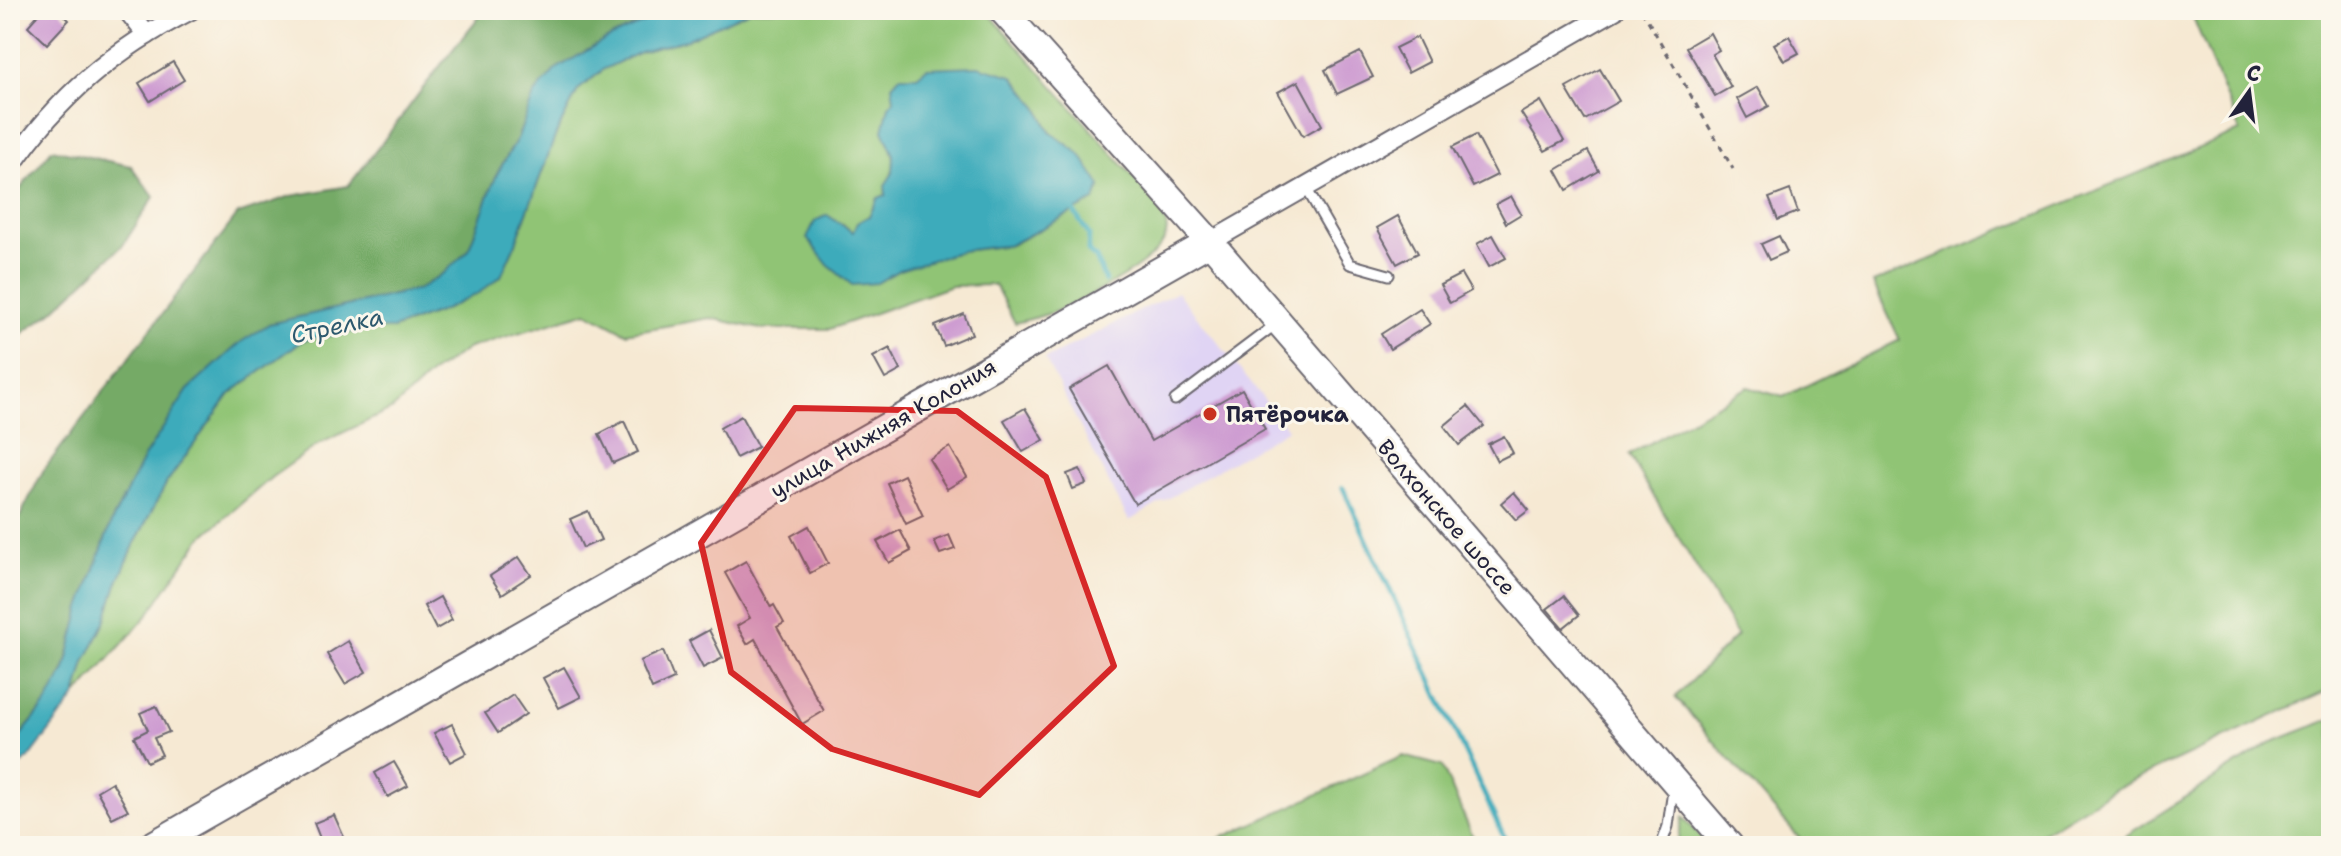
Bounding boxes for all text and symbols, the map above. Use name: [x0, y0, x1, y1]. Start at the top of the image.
north arrow: [2209, 52, 2289, 132]
text: С: [2244, 57, 2264, 89]
water label: Стрелка: [288, 301, 386, 351]
street label: улица Нижняя Колония: [765, 352, 1001, 505]
place label: Пятёрочка: [1226, 400, 1349, 429]
marker: Пятёрочка: [1201, 405, 1219, 423]
street label: Волхонское шоссе: [1371, 433, 1522, 601]

